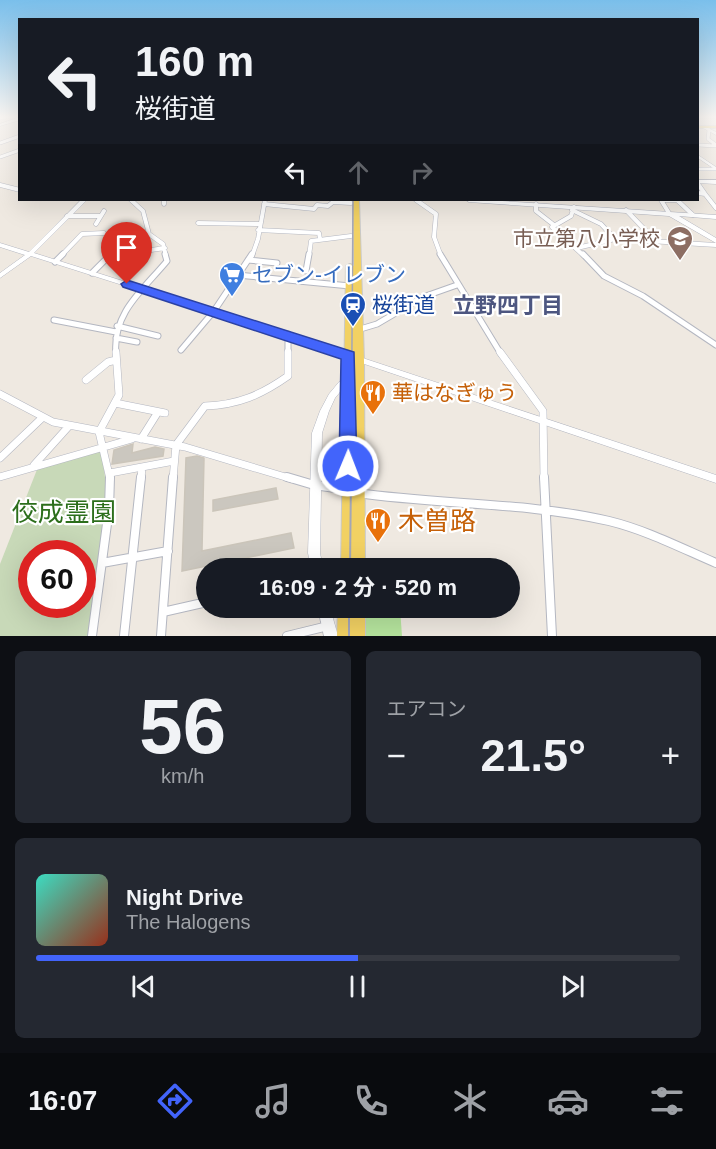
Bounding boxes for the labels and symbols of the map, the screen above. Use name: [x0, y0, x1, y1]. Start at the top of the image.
pin: [101, 222, 152, 284]
school or university icon: 市立第八小学校: [665, 224, 695, 262]
place label: 市立第八小学校: [513, 227, 660, 250]
supermarket icon: セブン-イレブン: [217, 260, 247, 298]
place label: セブン-イレブン: [252, 263, 406, 286]
station icon: 桜街道: [338, 290, 368, 328]
place label: 桜街道: [372, 293, 435, 316]
district label: 立野四丁目: [453, 293, 563, 318]
restaurant icon: 華はなぎゅう: [358, 378, 388, 416]
place label: 華はなぎゅう: [392, 381, 517, 404]
position arrow: [316, 434, 380, 498]
park label: 佼成霊園: [12, 497, 116, 527]
restaurant icon: 木曽路: [363, 506, 393, 544]
place label: 木曽路: [398, 506, 476, 536]
speed limit sign: 60: [18, 540, 96, 618]

